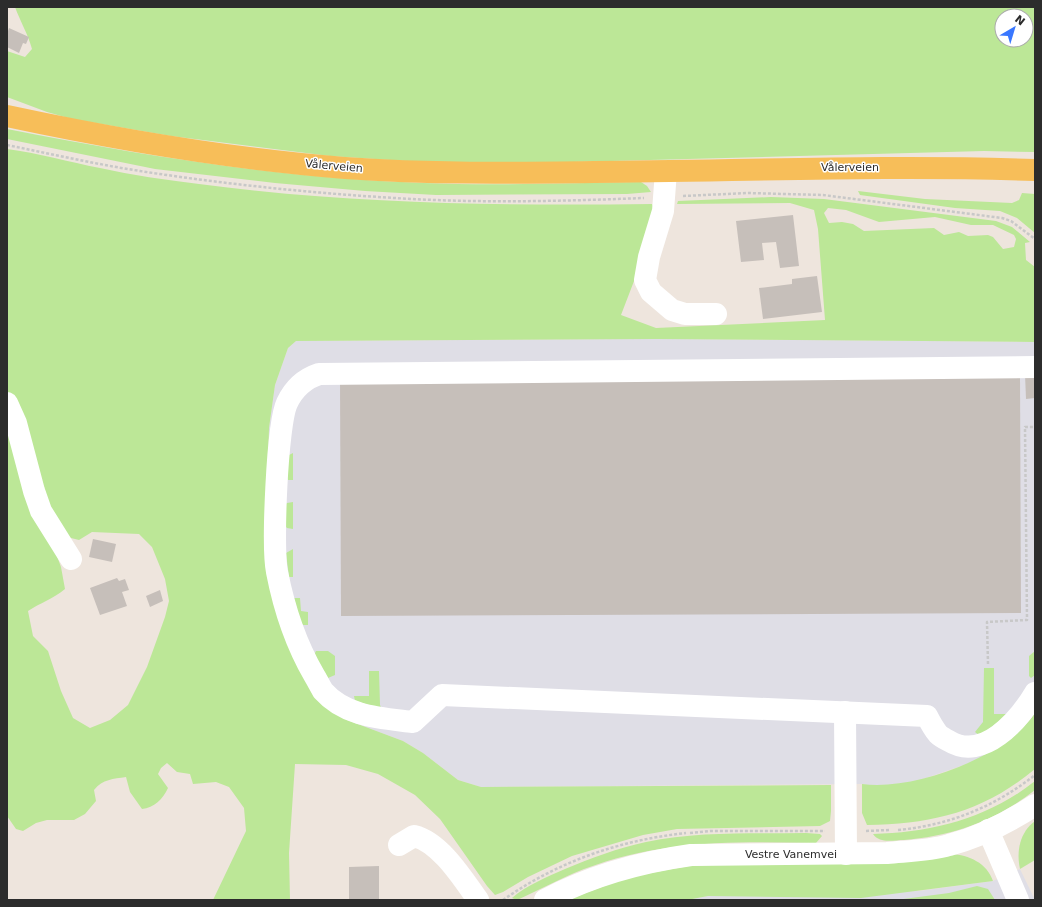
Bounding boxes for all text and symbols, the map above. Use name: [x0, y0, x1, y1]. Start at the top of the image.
north arrow: [994, 8, 1034, 48]
text: N: [1012, 13, 1027, 28]
street label: Vålerveien: [305, 157, 363, 175]
street label: Vålerveien: [821, 161, 879, 174]
street label: Vestre Vanemvei: [745, 848, 837, 861]

